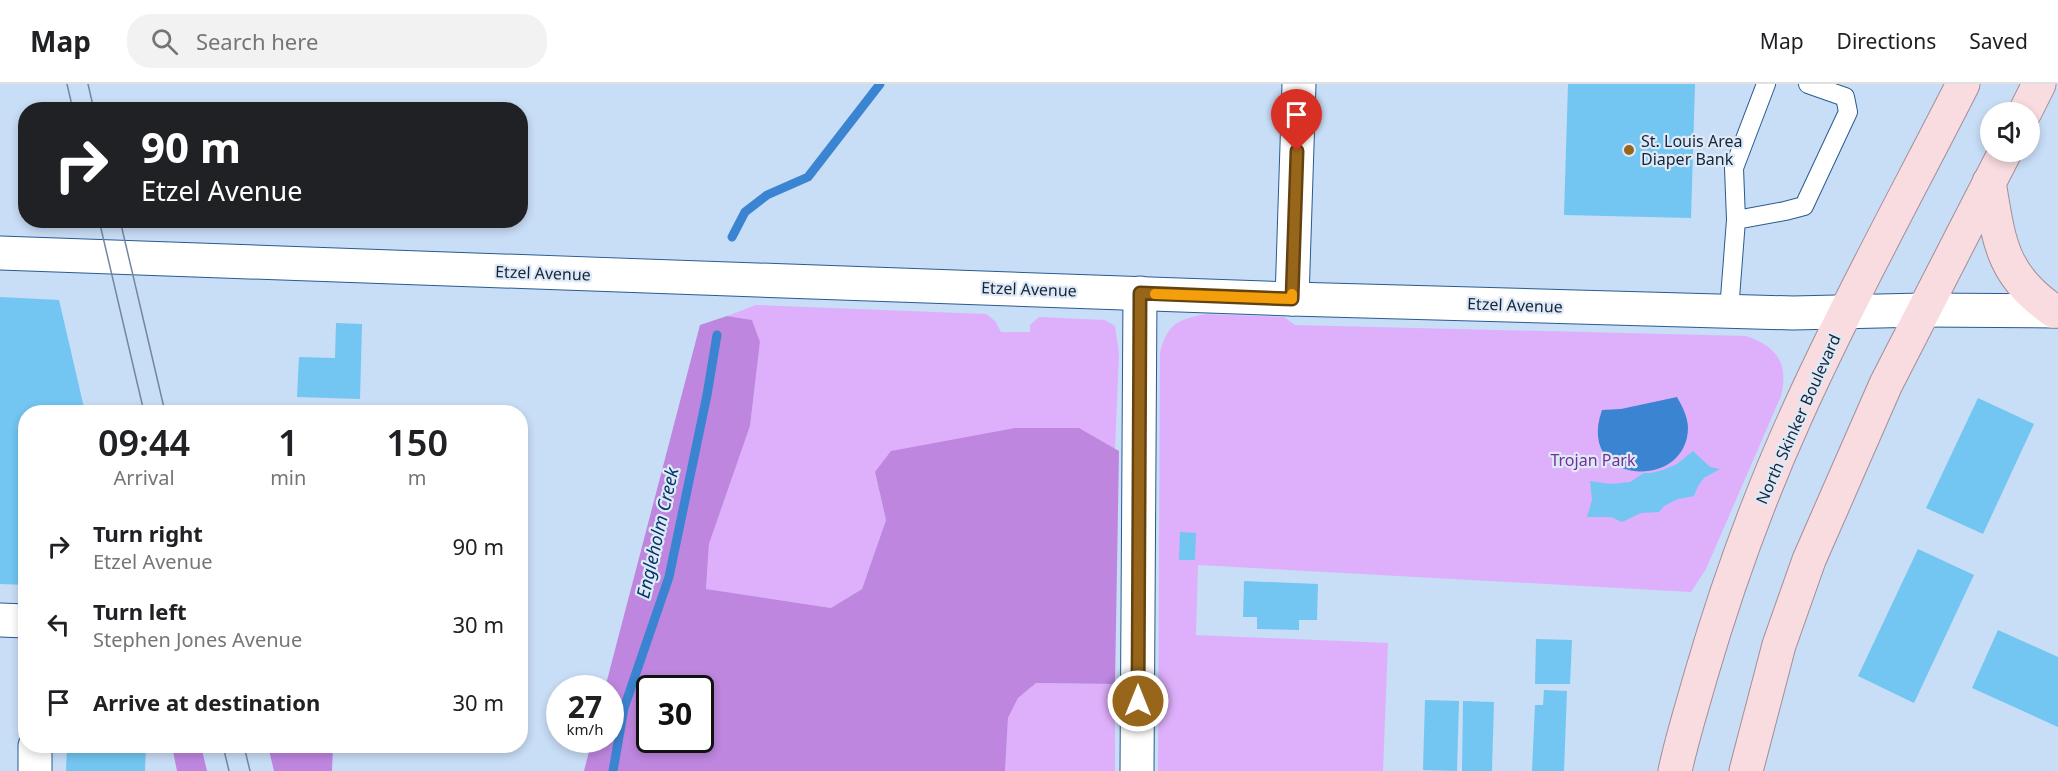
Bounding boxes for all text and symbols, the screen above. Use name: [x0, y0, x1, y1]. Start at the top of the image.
search box: [127, 14, 547, 68]
text: Map: [30, 22, 91, 60]
icon: search: [148, 25, 181, 58]
text: Search here: [196, 26, 318, 56]
text: Map: [1760, 27, 1804, 55]
text: Directions: [1837, 27, 1936, 55]
text: Saved: [1969, 27, 2028, 55]
pin: [1271, 89, 1322, 151]
icon: arrive: [1280, 98, 1313, 131]
map controls: [1980, 102, 2040, 162]
button: sound: [1980, 102, 2040, 162]
text: 90 m: [141, 118, 241, 175]
icon: right: [42, 126, 120, 204]
place label: St. Louis Area Diaper Bank: [1641, 130, 1742, 170]
marker: St. Louis Area Diaper Bank: [1622, 143, 1636, 157]
text: Etzel Avenue: [141, 172, 302, 209]
street label: Etzel Avenue: [495, 260, 591, 286]
street label: Etzel Avenue: [981, 276, 1077, 302]
street label: Etzel Avenue: [1467, 292, 1563, 318]
street label: North Skinker Boulevard: [1751, 330, 1845, 508]
text: 09:44: [98, 418, 190, 467]
text: 1: [278, 418, 299, 467]
text: 150: [386, 418, 448, 467]
park label: Trojan Park: [1550, 449, 1636, 471]
text: Arrival: [114, 464, 175, 491]
text: min: [270, 464, 306, 491]
text: m: [408, 464, 427, 491]
water label: Engleholm Creek: [630, 464, 684, 601]
text: Turn right: [93, 518, 203, 548]
icon: right: [42, 530, 75, 563]
text: 90 m: [453, 531, 504, 561]
text: Etzel Avenue: [93, 548, 213, 575]
text: Turn left: [93, 596, 187, 626]
icon: left: [42, 608, 75, 641]
text: 30 m: [453, 609, 504, 639]
text: Stephen Jones Avenue: [93, 626, 302, 653]
position arrow: [1106, 669, 1170, 733]
speed limit sign: 30: [636, 675, 714, 753]
icon: arrive: [42, 686, 75, 719]
text: 27: [568, 686, 602, 727]
text: Arrive at destination: [93, 687, 320, 717]
text: 30 m: [453, 687, 504, 717]
text: km/h: [567, 719, 603, 739]

